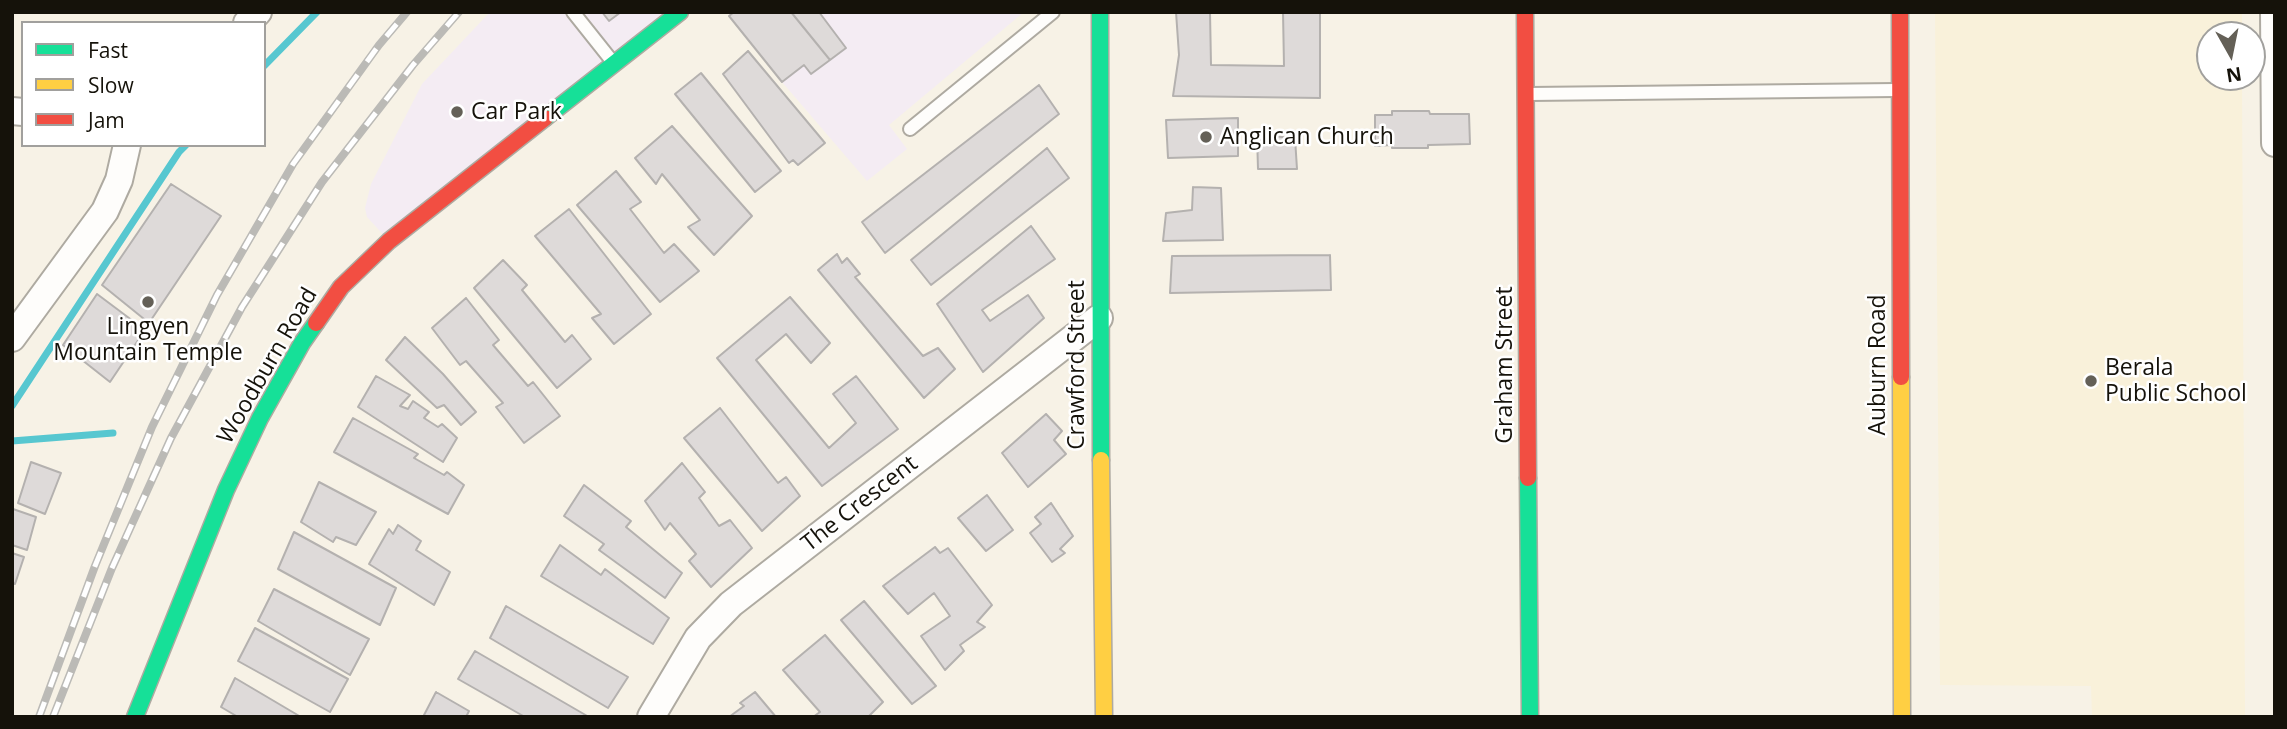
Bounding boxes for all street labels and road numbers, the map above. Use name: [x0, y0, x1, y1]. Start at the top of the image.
street label: Crawford Street: [1063, 280, 1091, 450]
street label: Woodburn Road: [212, 283, 324, 449]
street label: Graham Street: [1491, 286, 1519, 444]
street label: Auburn Road: [1864, 294, 1892, 436]
street label: The Crescent: [796, 450, 924, 558]

